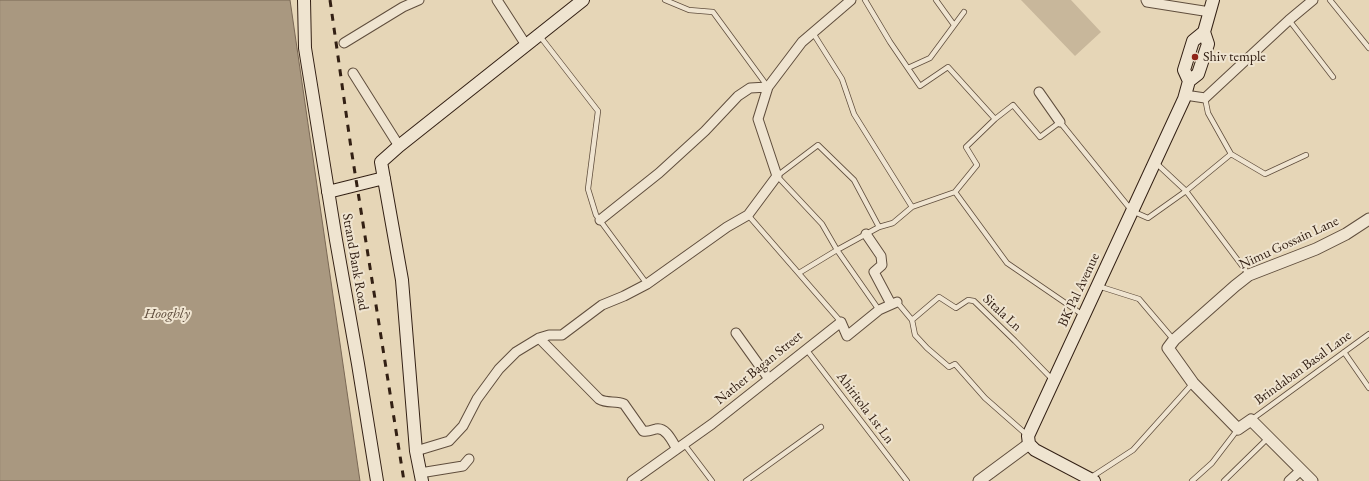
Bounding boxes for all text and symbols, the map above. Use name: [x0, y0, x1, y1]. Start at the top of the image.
place label: Shiv temple: [1203, 49, 1266, 65]
marker: Shiv temple: [1190, 52, 1200, 62]
street label: Strand Bank Road: [338, 212, 372, 312]
street label: Nimu Gossain Lane: [1237, 213, 1341, 273]
street label: BK Pal Avenue: [1055, 250, 1103, 330]
street label: Sitala Ln: [979, 291, 1025, 335]
water label: Hooghly: [144, 305, 190, 323]
street label: Brindaban Basal Lane: [1251, 327, 1355, 409]
street label: Nather Bagan Street: [712, 328, 806, 408]
street label: Ahiritola 1st Ln: [833, 369, 897, 447]

